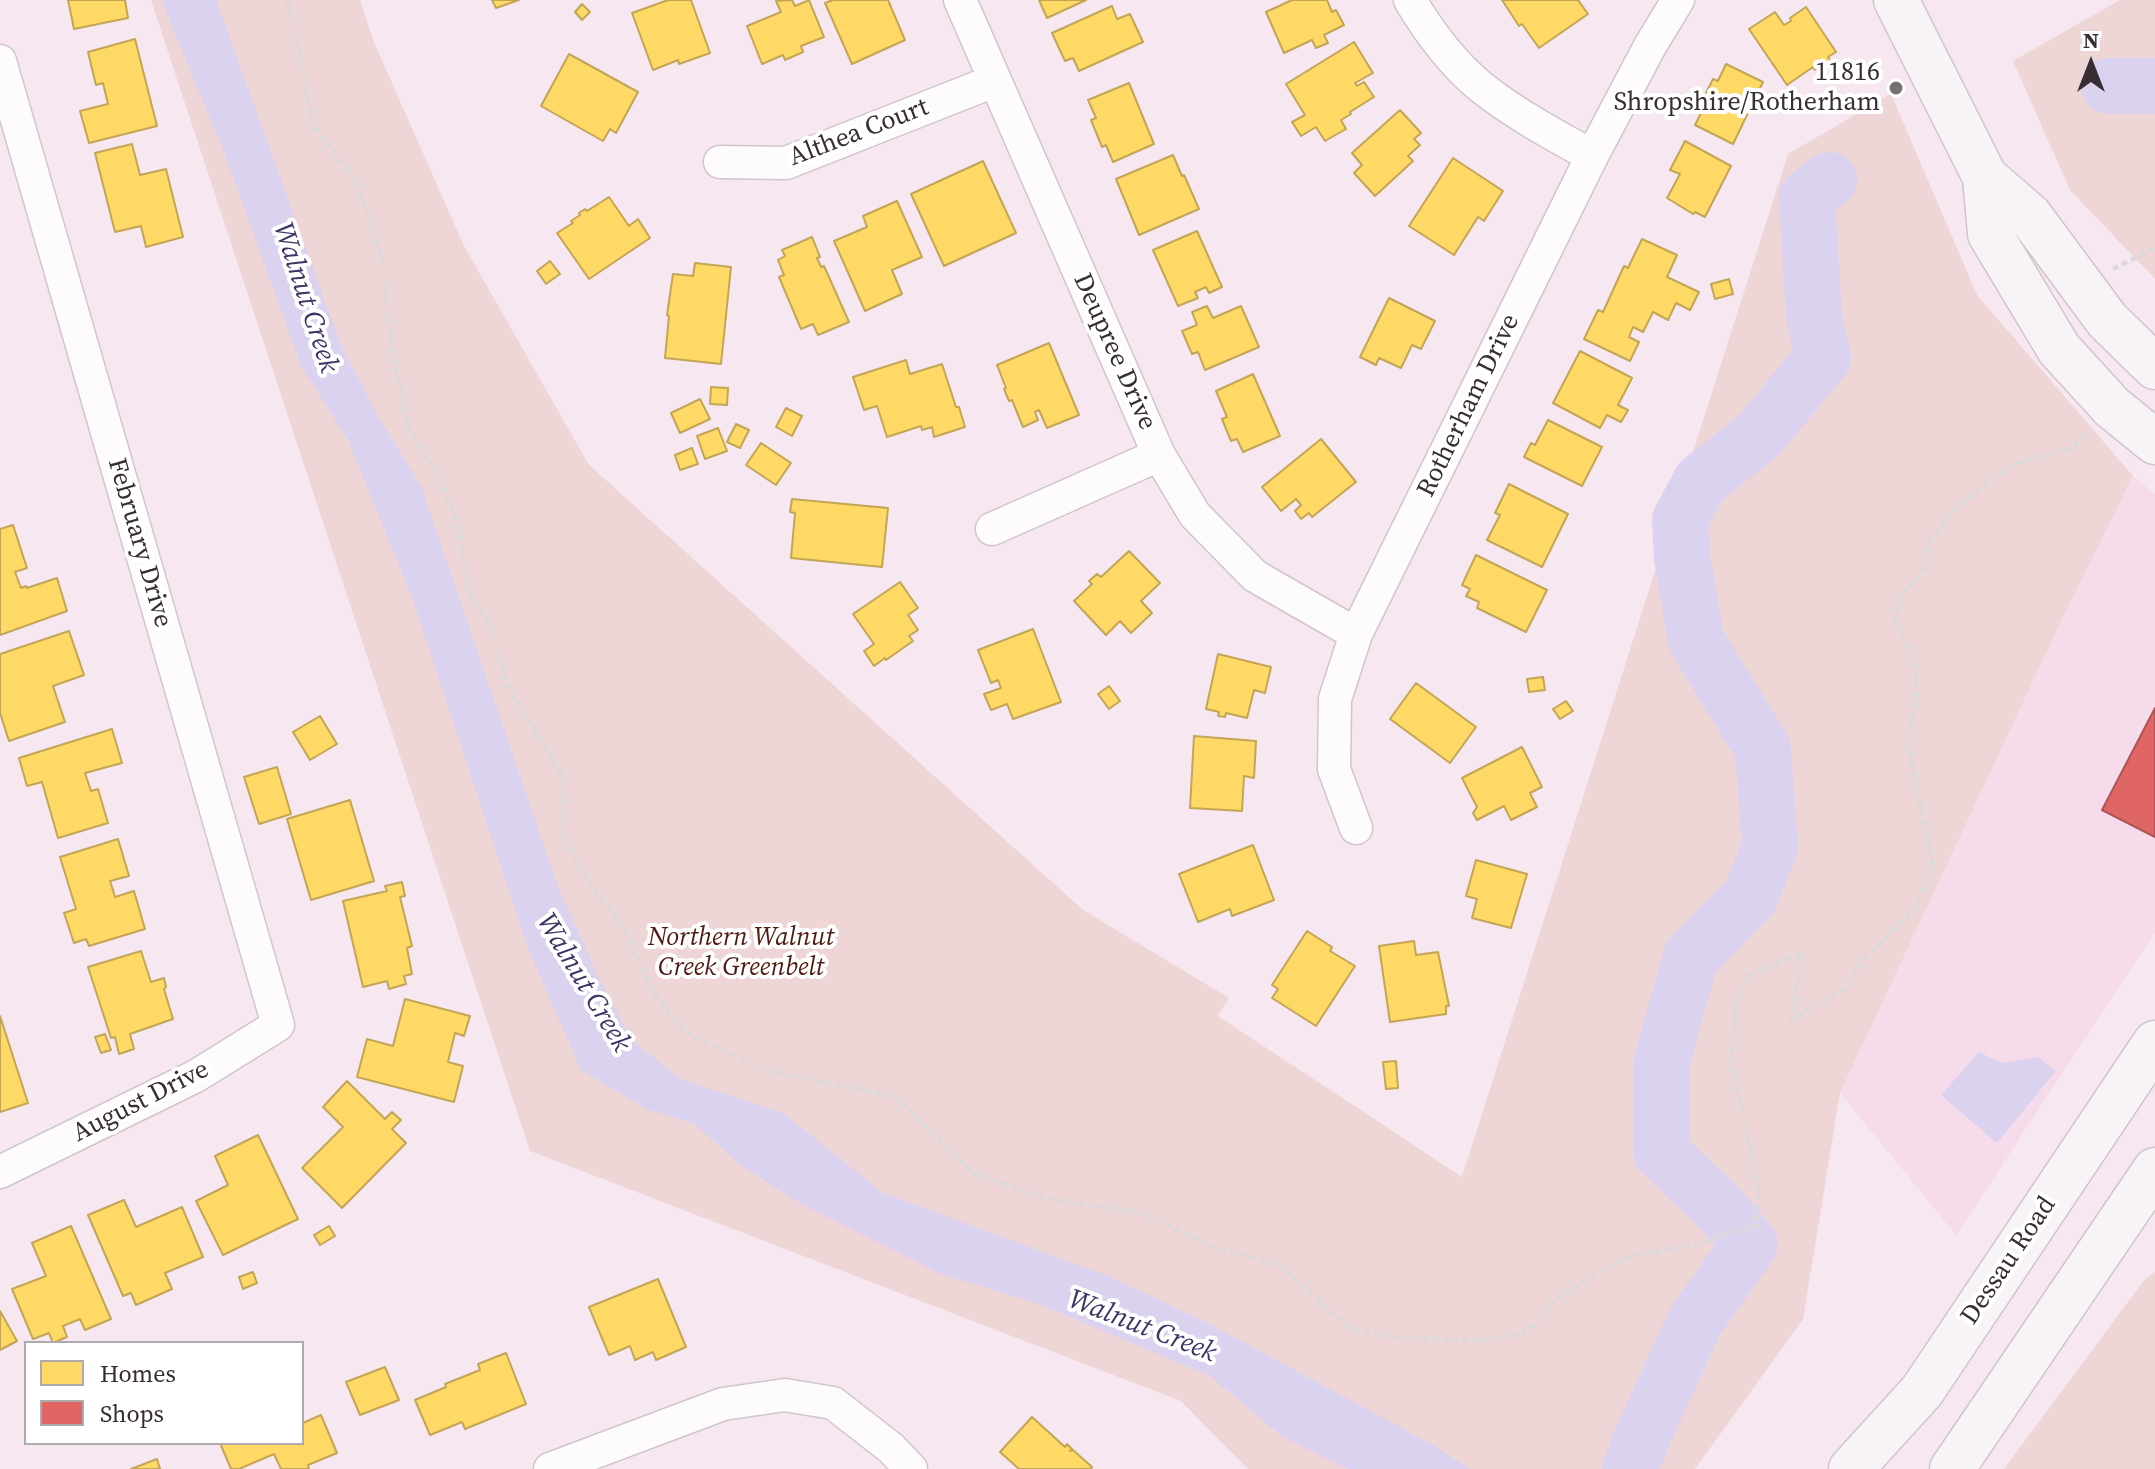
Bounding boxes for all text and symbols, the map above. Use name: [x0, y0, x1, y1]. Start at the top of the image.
north arrow: [2051, 24, 2131, 104]
text: N: [2083, 25, 2099, 55]
place label: 11816 Shropshire/Rotherham: [1614, 57, 1880, 118]
marker: 11816 Shropshire/Rotherham: [1887, 79, 1905, 97]
street label: Althea Court: [785, 92, 933, 174]
water label: Walnut Creek: [265, 219, 345, 377]
street label: Deupree Drive: [1066, 269, 1162, 435]
street label: Rotherham Drive: [1411, 309, 1527, 503]
street label: February Drive: [100, 455, 178, 631]
water label: Walnut Creek: [528, 908, 638, 1058]
park label: Northern Walnut Creek Greenbelt: [648, 922, 834, 984]
street label: August Drive: [68, 1054, 214, 1150]
street label: Dessau Road: [1955, 1191, 2063, 1331]
water label: Walnut Creek: [1063, 1283, 1221, 1371]
legend: [24, 1341, 304, 1445]
text: Homes: [100, 1357, 176, 1390]
text: Shops: [100, 1397, 164, 1430]

